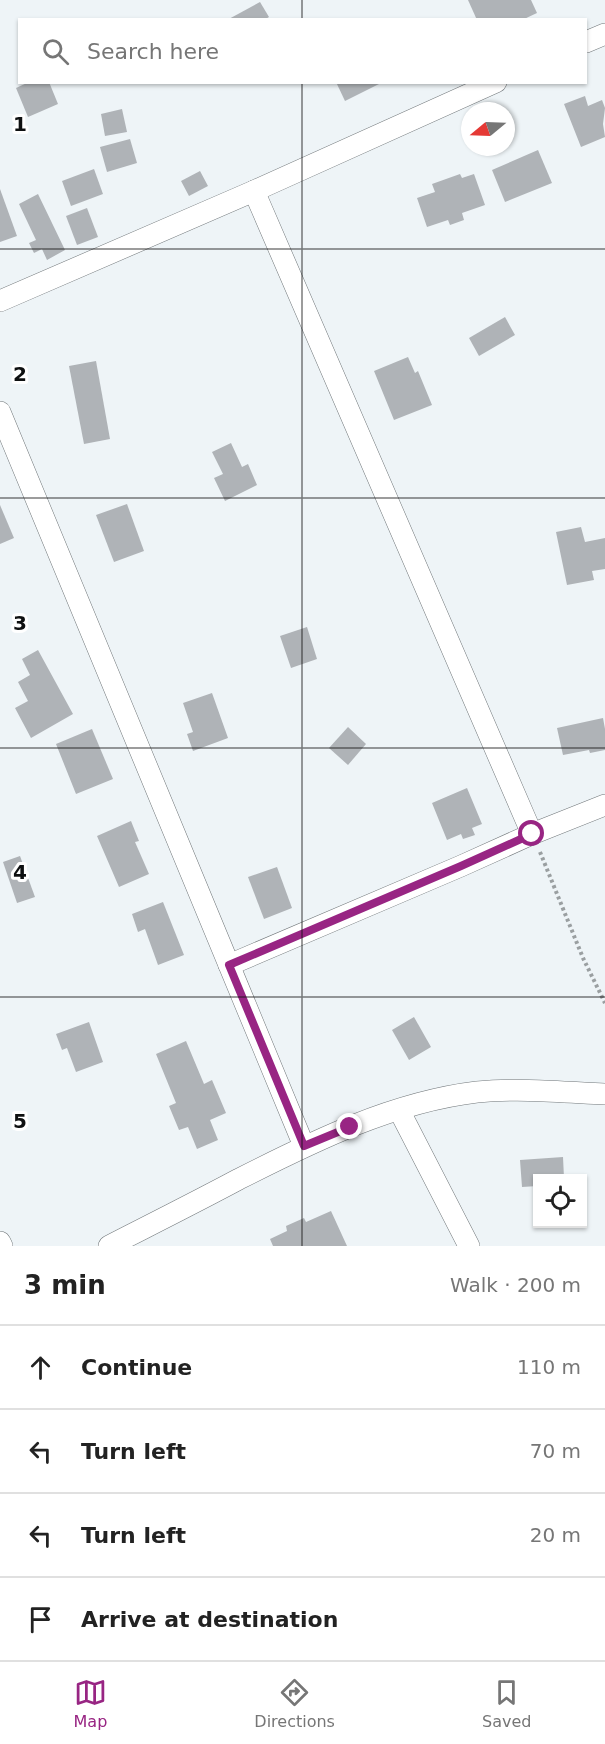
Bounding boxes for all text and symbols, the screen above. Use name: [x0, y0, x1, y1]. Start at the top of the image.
search box: [18, 18, 587, 84]
icon: search: [39, 35, 72, 68]
text: Search here: [87, 39, 219, 64]
north arrow: [461, 102, 515, 156]
text: 1: [13, 112, 27, 136]
text: 2: [13, 362, 27, 386]
text: 3: [13, 611, 27, 635]
route start: [518, 820, 544, 846]
text: 4: [13, 860, 27, 884]
text: 5: [13, 1109, 27, 1133]
route end: [336, 1113, 362, 1139]
map controls: [533, 1174, 587, 1228]
button: locate: [533, 1174, 587, 1228]
text: 3 min: [24, 1270, 106, 1300]
text: Walk · 200 m: [450, 1273, 581, 1297]
icon: ahead: [24, 1351, 57, 1384]
text: Continue: [81, 1355, 192, 1380]
text: 110 m: [517, 1355, 581, 1379]
icon: left: [24, 1435, 57, 1468]
text: Turn left: [81, 1439, 186, 1464]
text: 70 m: [530, 1439, 581, 1463]
icon: left: [24, 1519, 57, 1552]
text: Turn left: [81, 1523, 186, 1548]
text: 20 m: [530, 1523, 581, 1547]
icon: arrive: [24, 1603, 57, 1636]
text: Arrive at destination: [81, 1607, 338, 1632]
tab: Map: [74, 1676, 107, 1731]
tab: Directions: [254, 1676, 335, 1731]
tab: Saved: [482, 1676, 531, 1731]

